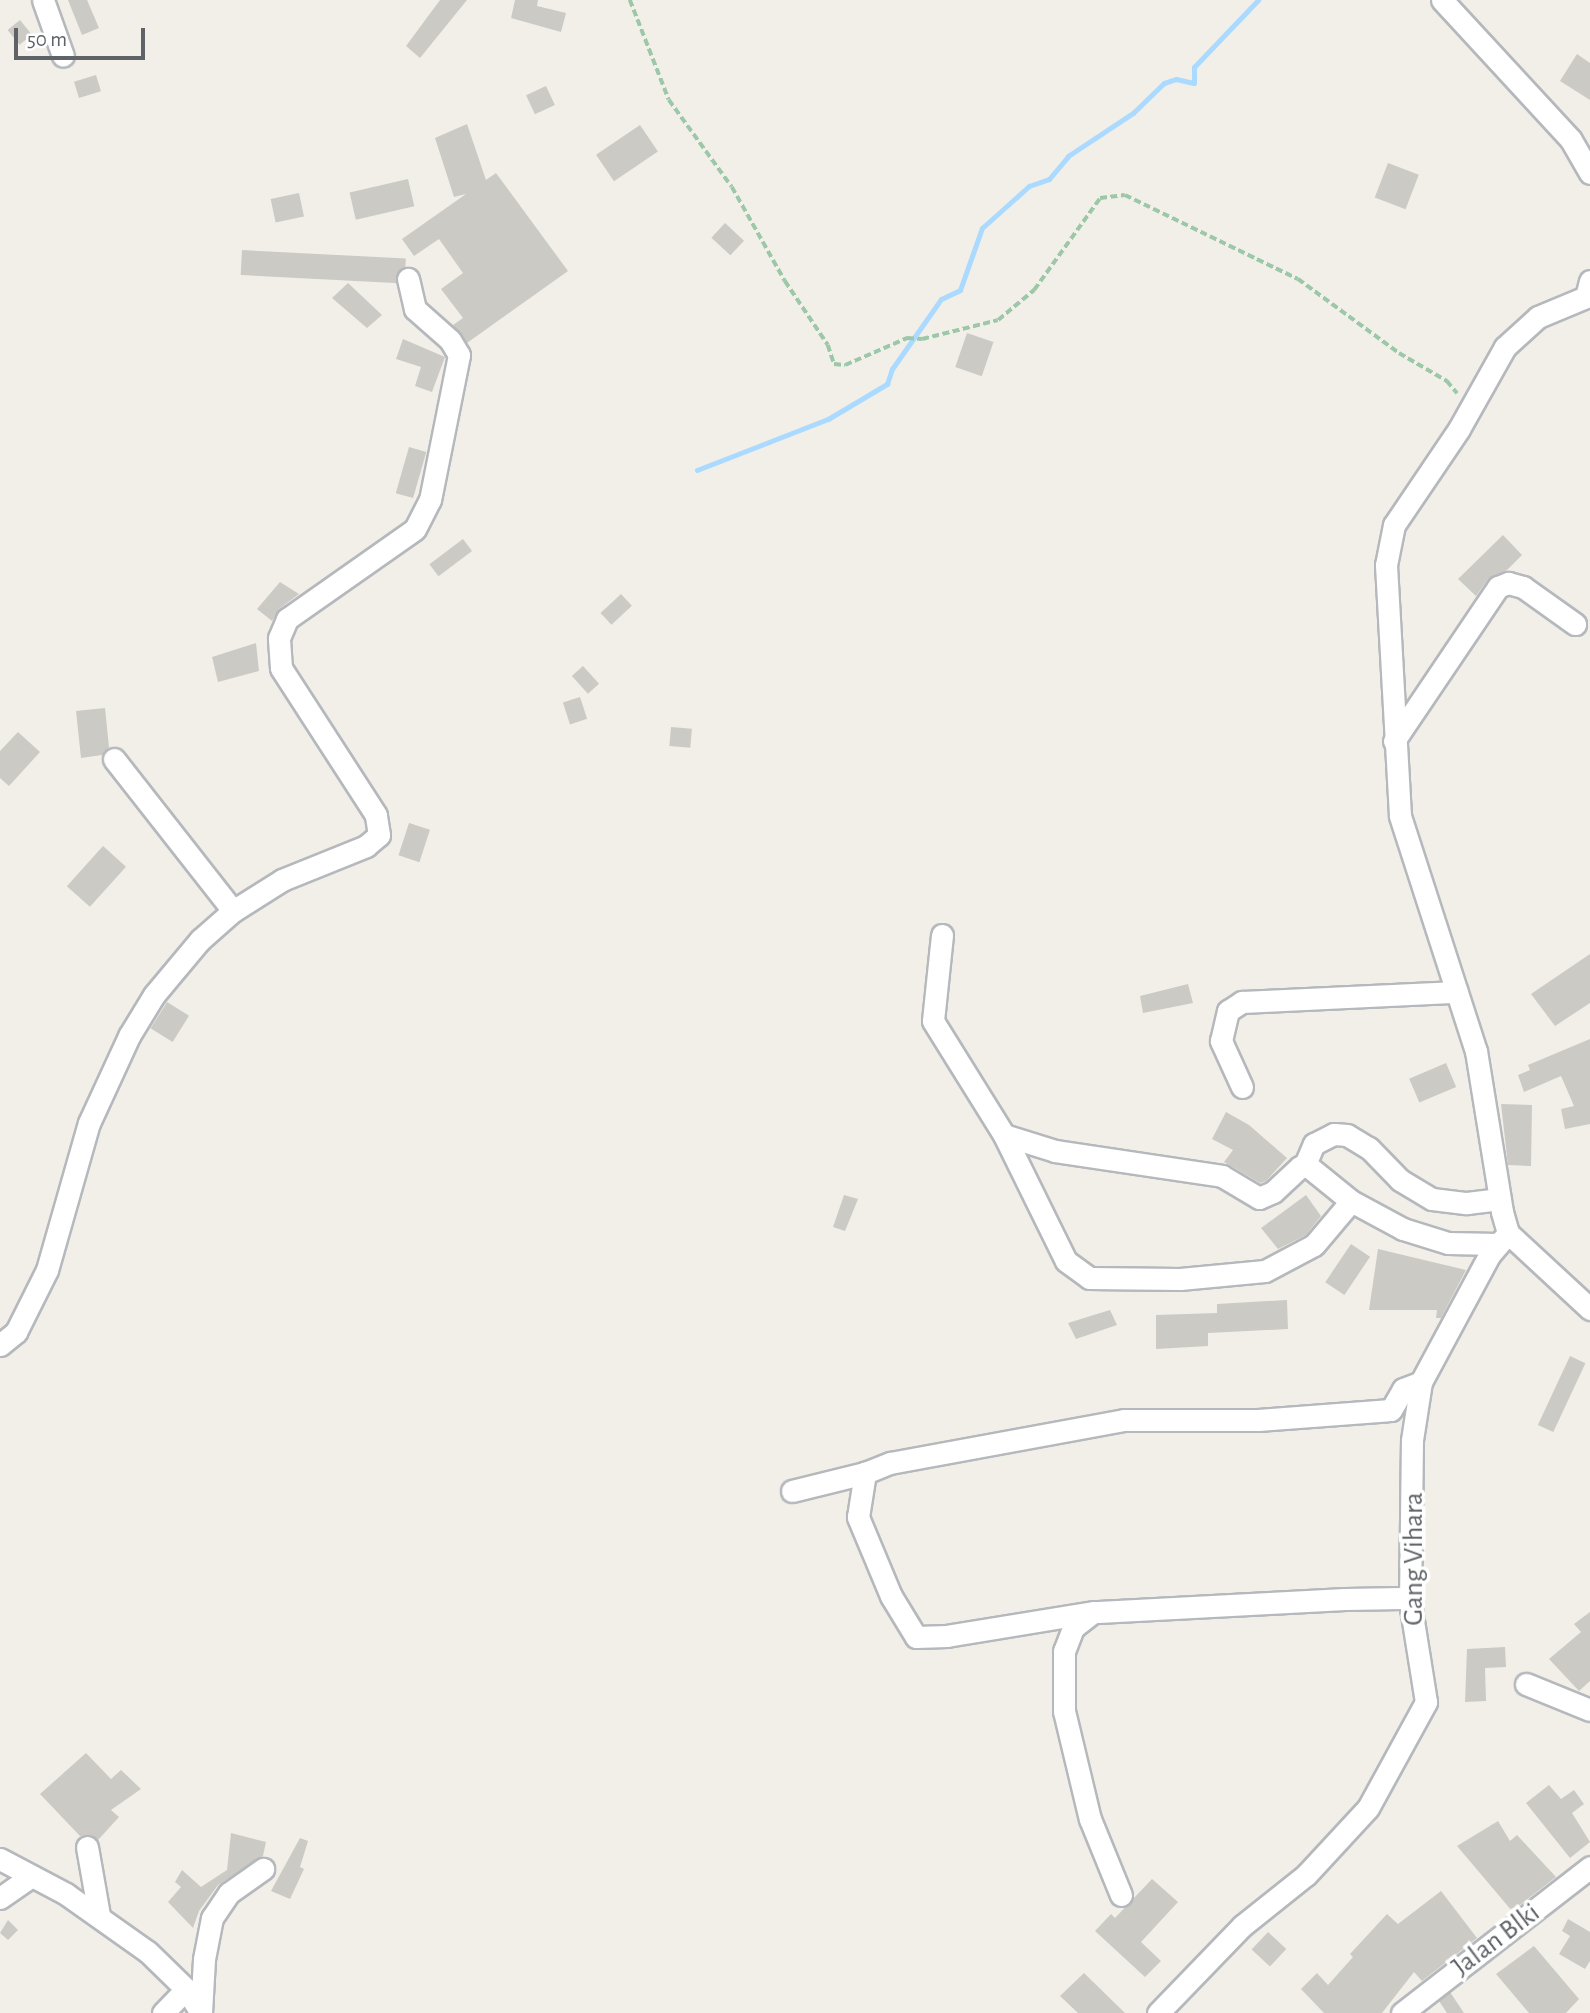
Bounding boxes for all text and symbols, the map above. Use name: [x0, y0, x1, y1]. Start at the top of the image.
scale bar: [18, 14, 149, 58]
text: 50 m: [27, 29, 67, 50]
street label: Gang Vihara: [1397, 1492, 1431, 1626]
street label: Jalan Blki: [1445, 1896, 1547, 1984]

